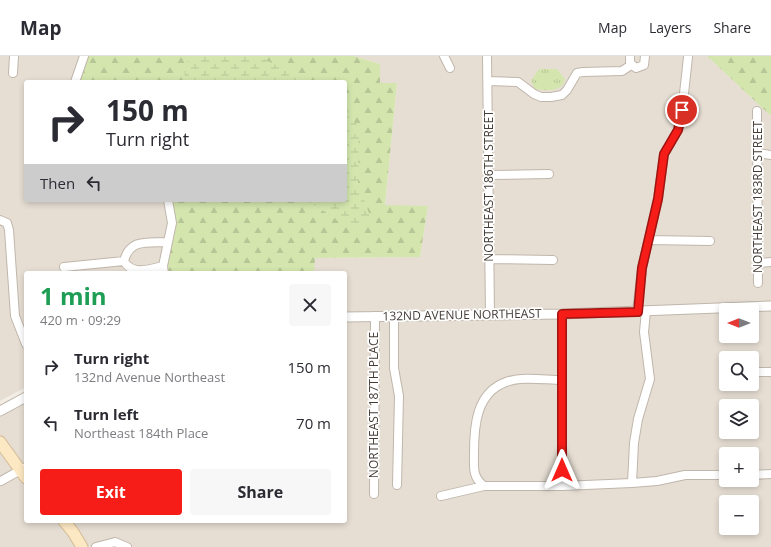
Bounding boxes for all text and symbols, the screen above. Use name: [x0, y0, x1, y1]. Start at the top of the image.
text: Map: [20, 15, 61, 41]
text: Map: [598, 18, 627, 37]
text: Layers: [649, 18, 691, 37]
text: Share: [713, 18, 751, 37]
text: 150 m: [106, 91, 189, 129]
pin: [665, 93, 699, 127]
icon: right: [40, 96, 92, 148]
icon: arrive: [671, 99, 693, 121]
street label: NORTHEAST 186TH STREET: [480, 110, 497, 262]
street label: NORTHEAST 183RD STREET: [749, 121, 766, 273]
text: Turn right: [106, 127, 189, 151]
icon: left: [83, 172, 105, 194]
text: Then: [40, 173, 75, 193]
text: 1 min: [40, 279, 107, 312]
button: close: [289, 284, 331, 326]
north arrow: [719, 303, 759, 343]
map controls: [719, 303, 759, 535]
street label: 132ND AVENUE NORTHEAST: [382, 305, 542, 324]
text: 420 m · 09:29: [40, 311, 121, 329]
street label: NORTHEAST 187TH PLACE: [365, 332, 382, 478]
text: Turn right: [74, 348, 149, 368]
button: search: [719, 351, 759, 391]
icon: right: [40, 356, 62, 378]
text: 150 m: [287, 357, 331, 377]
text: 132nd Avenue Northeast: [74, 368, 225, 386]
button: layers: [719, 399, 759, 439]
text: Turn left: [74, 404, 139, 424]
icon: left: [40, 412, 62, 434]
text: 70 m: [296, 413, 331, 433]
text: Northeast 184th Place: [74, 424, 208, 442]
button: +: [719, 447, 759, 487]
position arrow: [541, 449, 583, 491]
button: Exit: [40, 469, 182, 515]
button: Share: [190, 469, 331, 515]
button: −: [719, 495, 759, 535]

